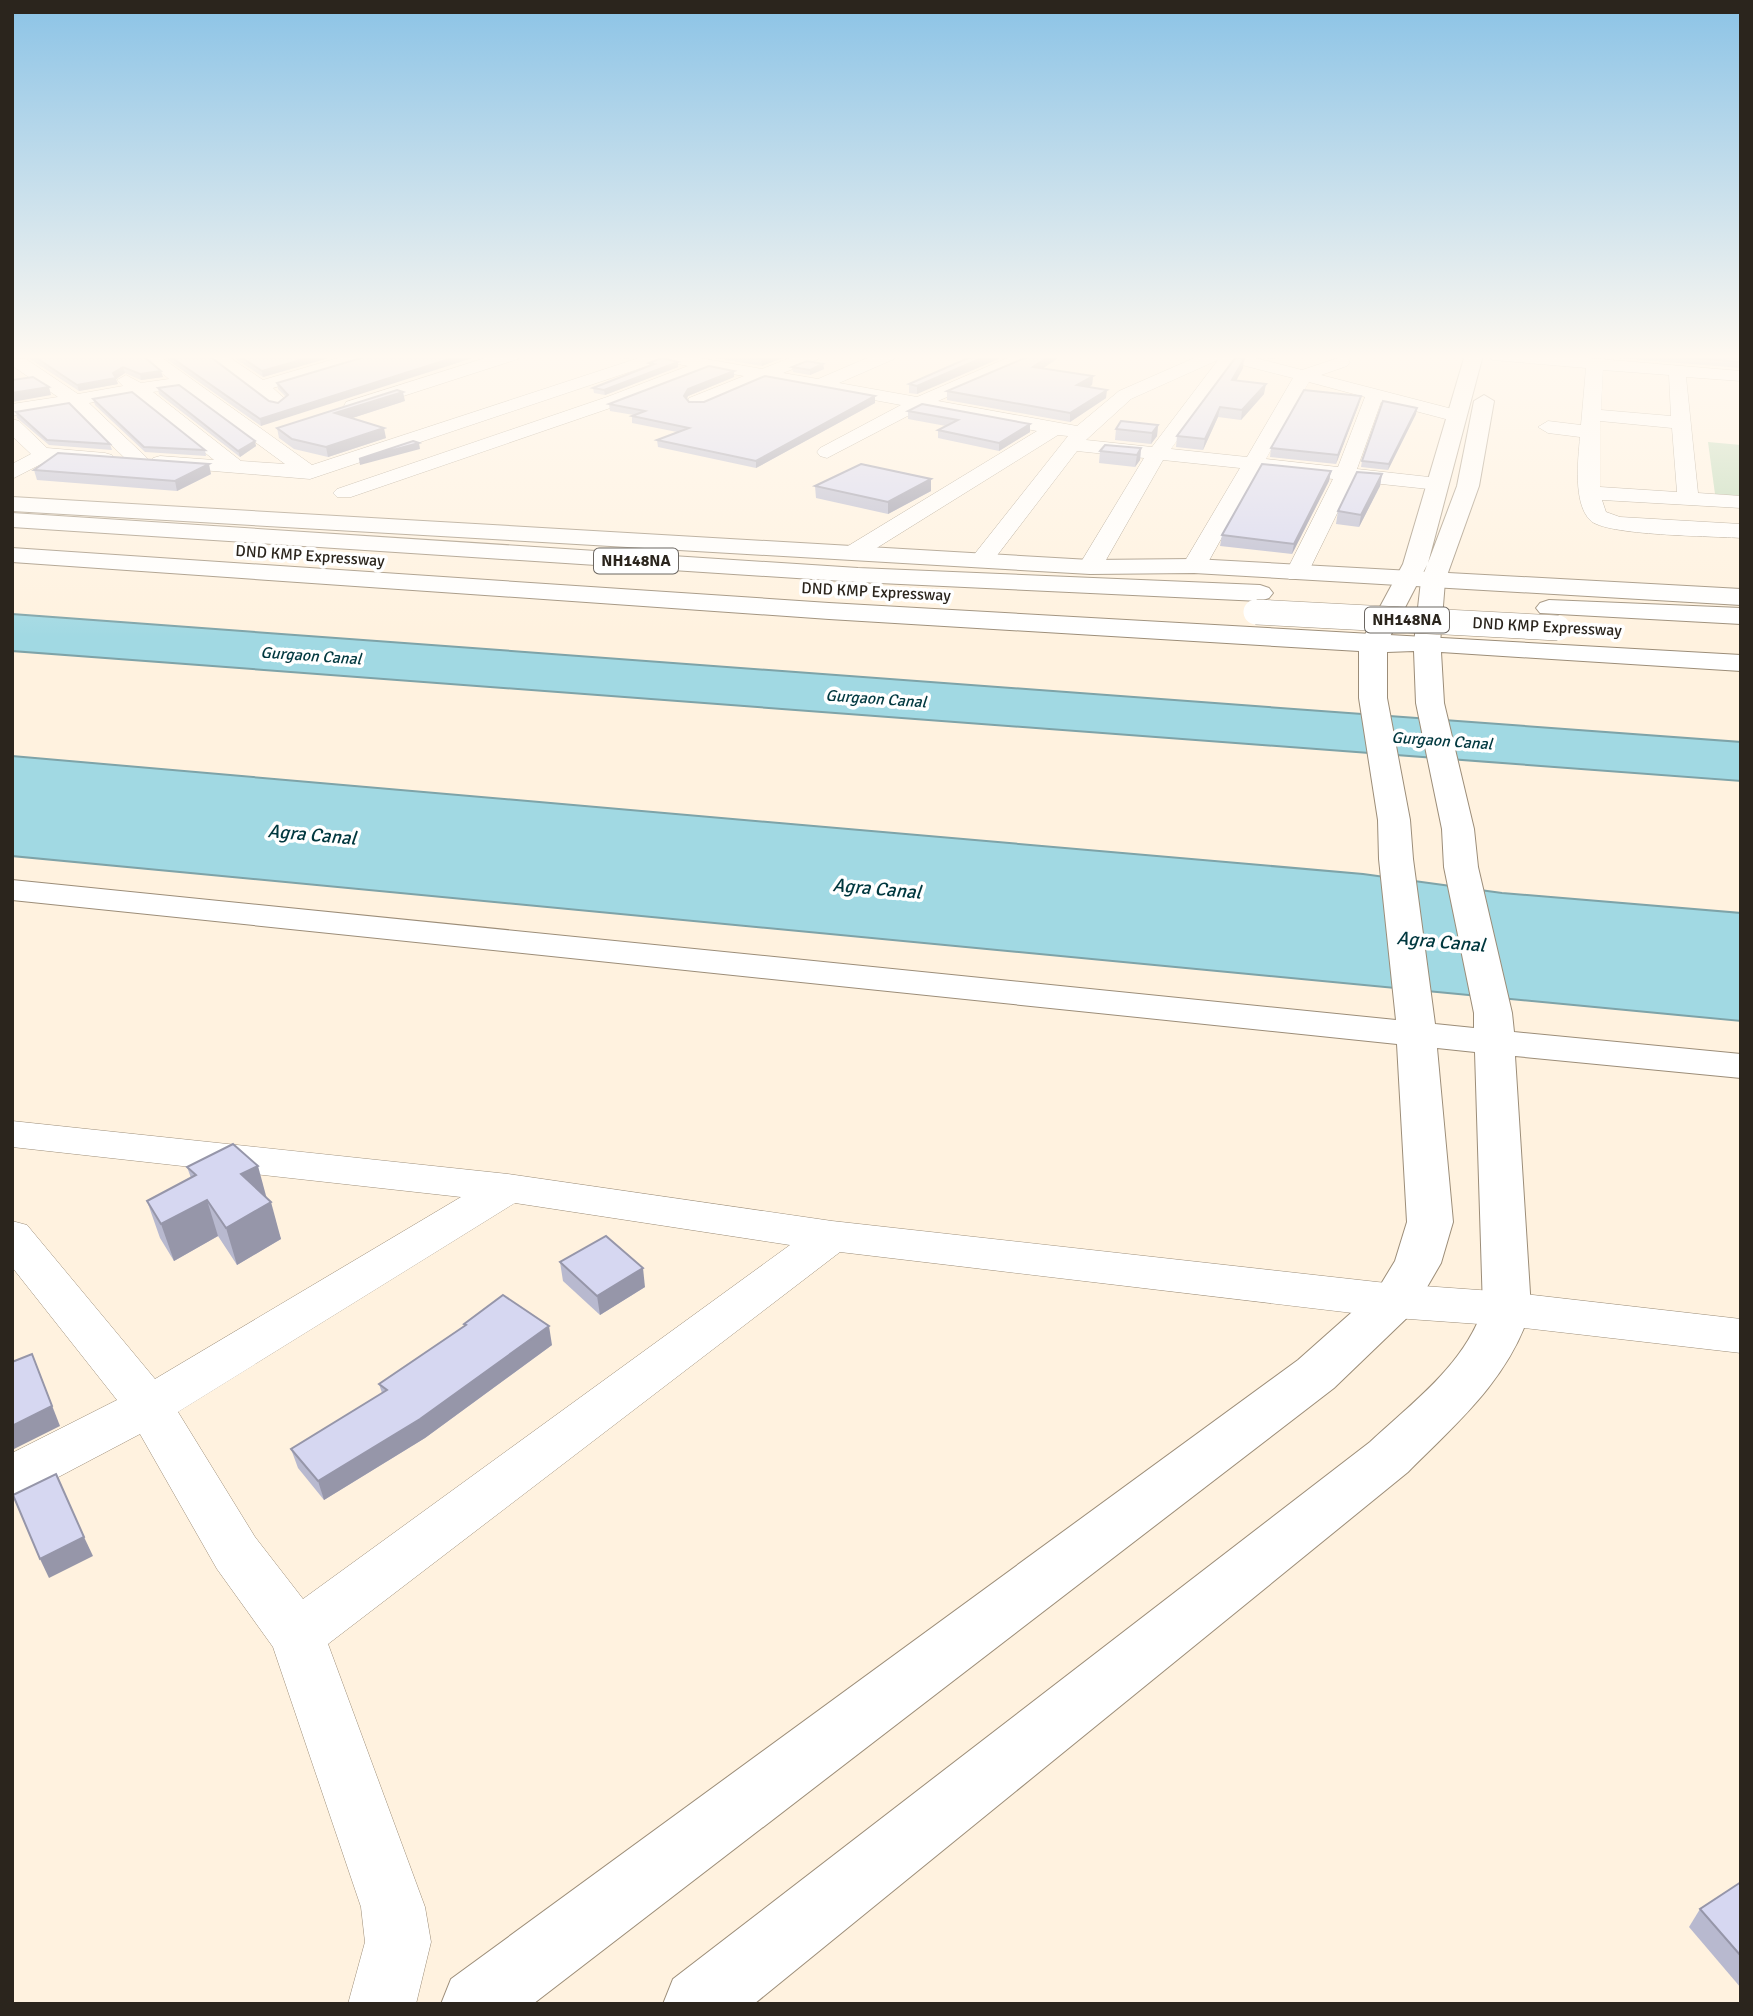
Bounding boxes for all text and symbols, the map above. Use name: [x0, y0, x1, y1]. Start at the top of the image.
street label: DND KMP Expressway: [235, 541, 386, 571]
road number: NH148NA: [594, 548, 678, 574]
street label: DND KMP Expressway: [801, 578, 952, 606]
road number: NH148NA: [1365, 608, 1449, 632]
street label: DND KMP Expressway: [1472, 613, 1623, 641]
water label: Gurgaon Canal: [260, 643, 363, 670]
water label: Gurgaon Canal: [825, 686, 928, 713]
water label: Gurgaon Canal: [1391, 728, 1494, 755]
water label: Agra Canal: [267, 819, 359, 851]
water label: Agra Canal: [832, 873, 924, 905]
water label: Agra Canal: [1396, 926, 1488, 958]

